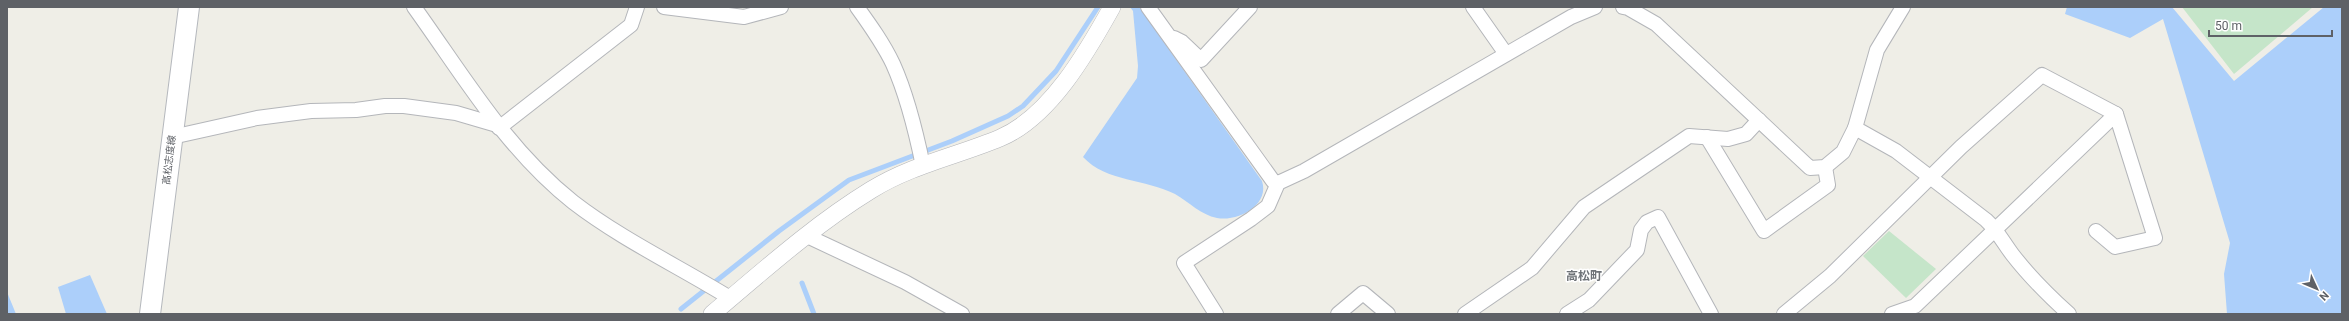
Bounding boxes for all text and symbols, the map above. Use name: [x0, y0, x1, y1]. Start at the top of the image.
scale bar: [2209, 12, 2332, 38]
text: 50 m: [2215, 19, 2242, 33]
street label: 高松志度線: [160, 135, 178, 185]
district label: 高松町: [1566, 269, 1602, 283]
north arrow: [2297, 269, 2337, 309]
text: N: [2316, 288, 2331, 303]

